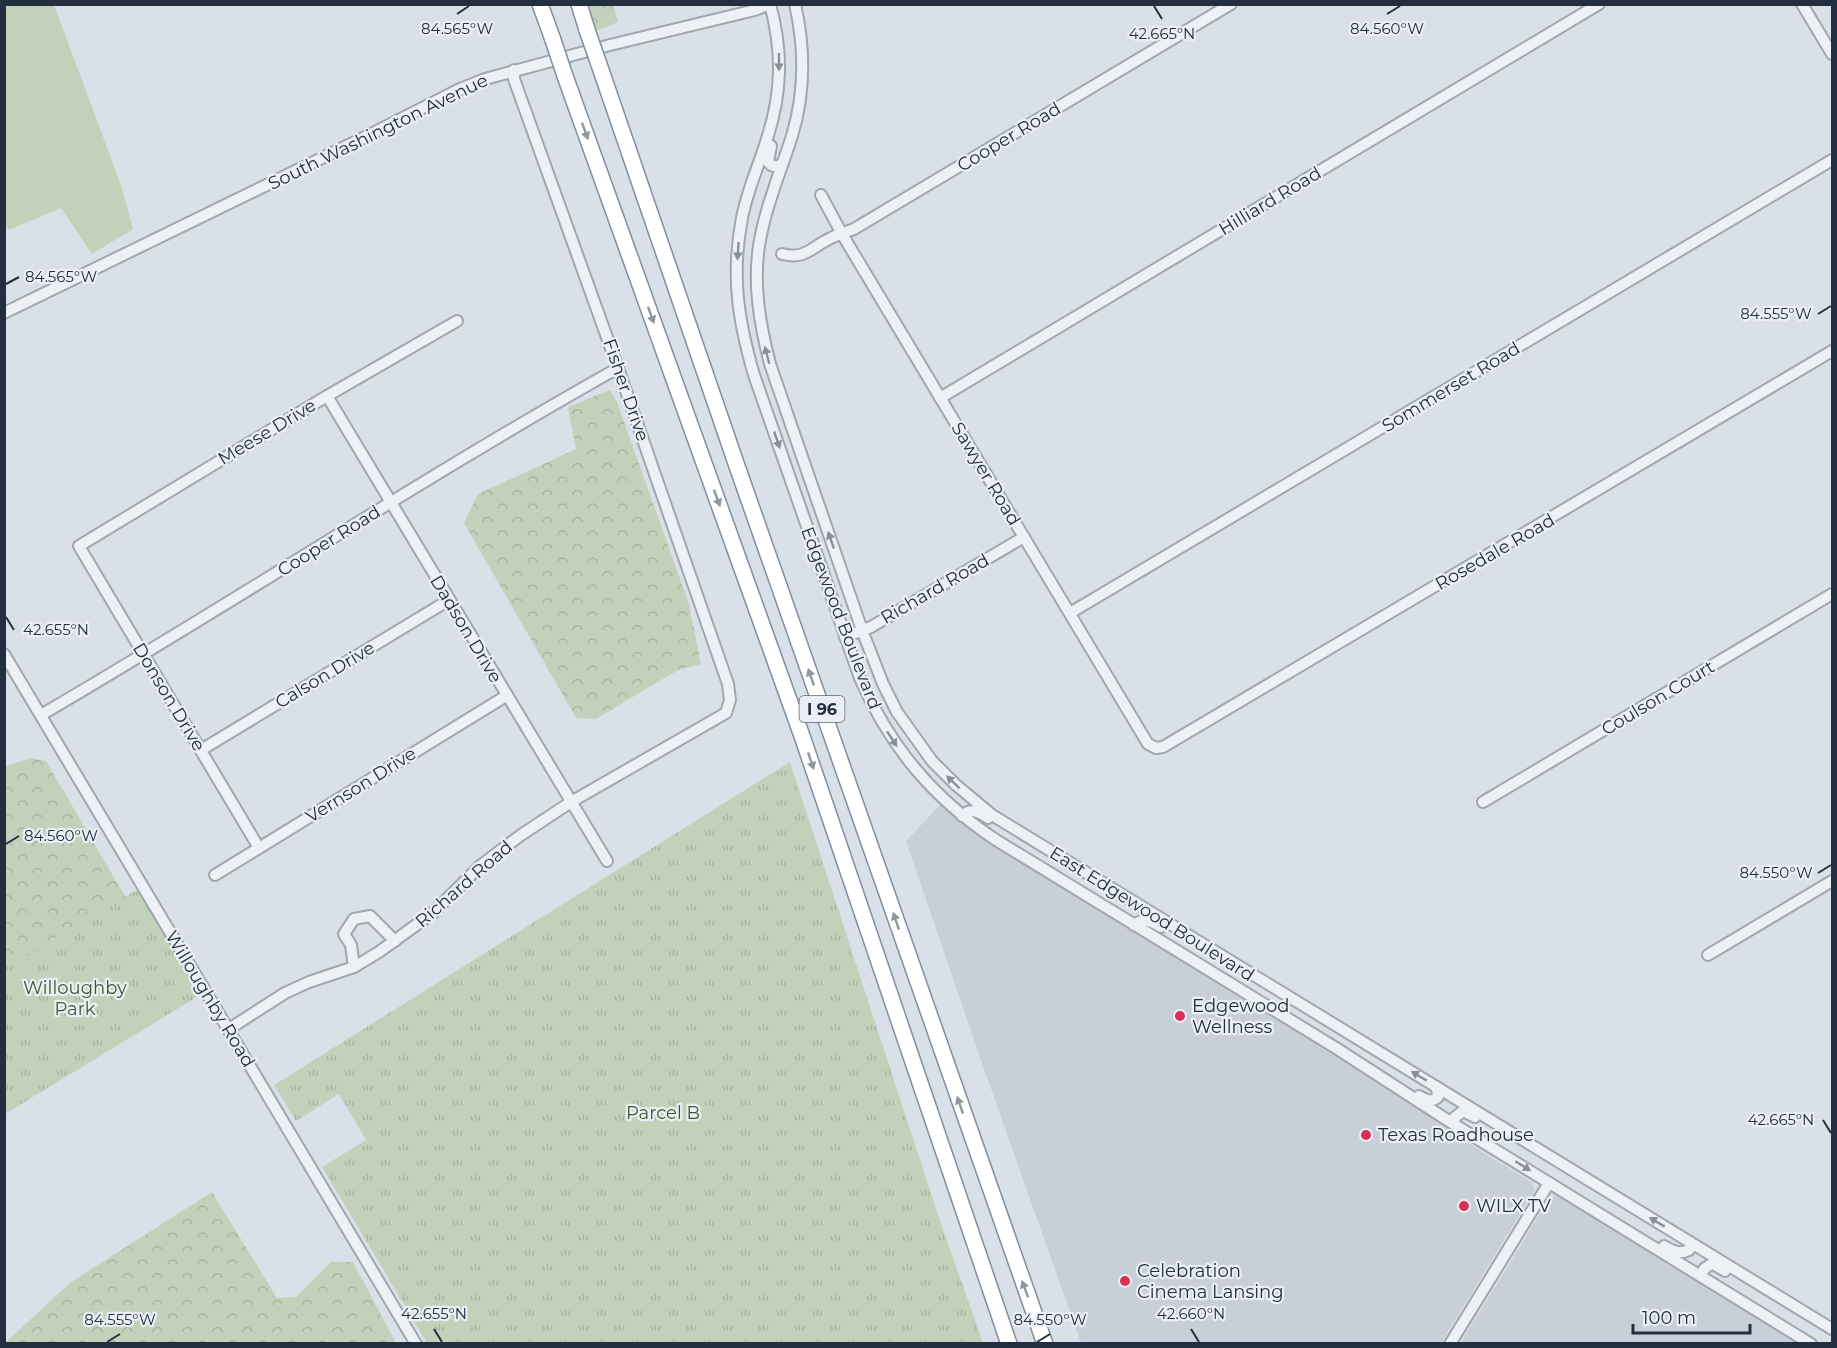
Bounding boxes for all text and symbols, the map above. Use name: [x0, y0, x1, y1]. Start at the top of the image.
text: 84.565°W: [421, 19, 493, 38]
text: 84.560°W: [1350, 19, 1424, 38]
text: 42.665°N: [1129, 24, 1195, 43]
one-way arrow: [774, 53, 784, 72]
street label: South Washington Avenue: [265, 69, 492, 195]
street label: Cooper Road: [953, 97, 1065, 177]
one-way arrow: [581, 122, 591, 140]
street label: Hilliard Road: [1215, 162, 1325, 240]
one-way arrow: [733, 242, 743, 261]
text: 84.565°W: [25, 267, 97, 286]
text: 84.555°W: [1740, 304, 1812, 323]
one-way arrow: [646, 306, 656, 324]
street label: Fisher Drive: [598, 336, 654, 444]
street label: Sommerset Road: [1378, 337, 1524, 437]
one-way arrow: [762, 346, 772, 364]
street label: Meese Drive: [214, 394, 320, 470]
street label: Sawyer Road: [947, 418, 1025, 530]
one-way arrow: [772, 431, 782, 449]
one-way arrow: [712, 489, 722, 507]
street label: Cooper Road: [274, 501, 384, 581]
street label: Rosedale Road: [1431, 509, 1559, 595]
street label: Edgewood Boulevard: [796, 524, 886, 712]
one-way arrow: [825, 531, 835, 549]
street label: Richard Road: [877, 549, 993, 629]
street label: Dadson Drive: [425, 571, 507, 687]
text: 42.655°N: [23, 620, 89, 639]
street label: Calson Drive: [271, 637, 379, 713]
street label: Donson Drive: [128, 639, 210, 755]
street label: Coulson Court: [1597, 656, 1719, 740]
one-way arrow: [805, 668, 815, 686]
road number: I 96: [800, 696, 844, 722]
one-way arrow: [886, 731, 897, 747]
street label: Vernson Drive: [302, 742, 420, 828]
one-way arrow: [806, 752, 816, 770]
one-way arrow: [946, 775, 961, 789]
text: 84.560°W: [24, 826, 98, 845]
street label: Richard Road: [411, 836, 517, 932]
street label: East Edgewood Boulevard: [1046, 842, 1258, 986]
text: 84.550°W: [1739, 863, 1813, 882]
one-way arrow: [890, 911, 900, 929]
street label: Willoughby Road: [161, 927, 259, 1071]
park label: Willoughby Park: [23, 977, 127, 1020]
place label: Edgewood Wellness: [1192, 995, 1289, 1038]
marker: Edgewood Wellness: [1173, 1009, 1187, 1023]
one-way arrow: [1411, 1071, 1427, 1082]
one-way arrow: [954, 1096, 964, 1114]
park label: Parcel B: [626, 1102, 700, 1124]
text: 42.665°N: [1748, 1110, 1814, 1129]
place label: Texas Roadhouse: [1378, 1124, 1534, 1146]
marker: Texas Roadhouse: [1359, 1128, 1373, 1142]
one-way arrow: [1515, 1161, 1531, 1172]
place label: WILX TV: [1476, 1195, 1551, 1217]
marker: WILX TV: [1457, 1199, 1471, 1213]
one-way arrow: [1649, 1216, 1665, 1227]
place label: Celebration Cinema Lansing: [1137, 1260, 1284, 1303]
marker: Celebration Cinema Lansing: [1118, 1274, 1132, 1288]
one-way arrow: [1019, 1279, 1029, 1297]
scale bar: [1633, 1297, 1750, 1335]
text: 42.655°N: [401, 1304, 467, 1323]
text: 42.660°N: [1157, 1304, 1225, 1323]
text: 100 m: [1642, 1307, 1696, 1329]
text: 84.555°W: [84, 1310, 156, 1329]
text: 84.550°W: [1013, 1310, 1087, 1329]

